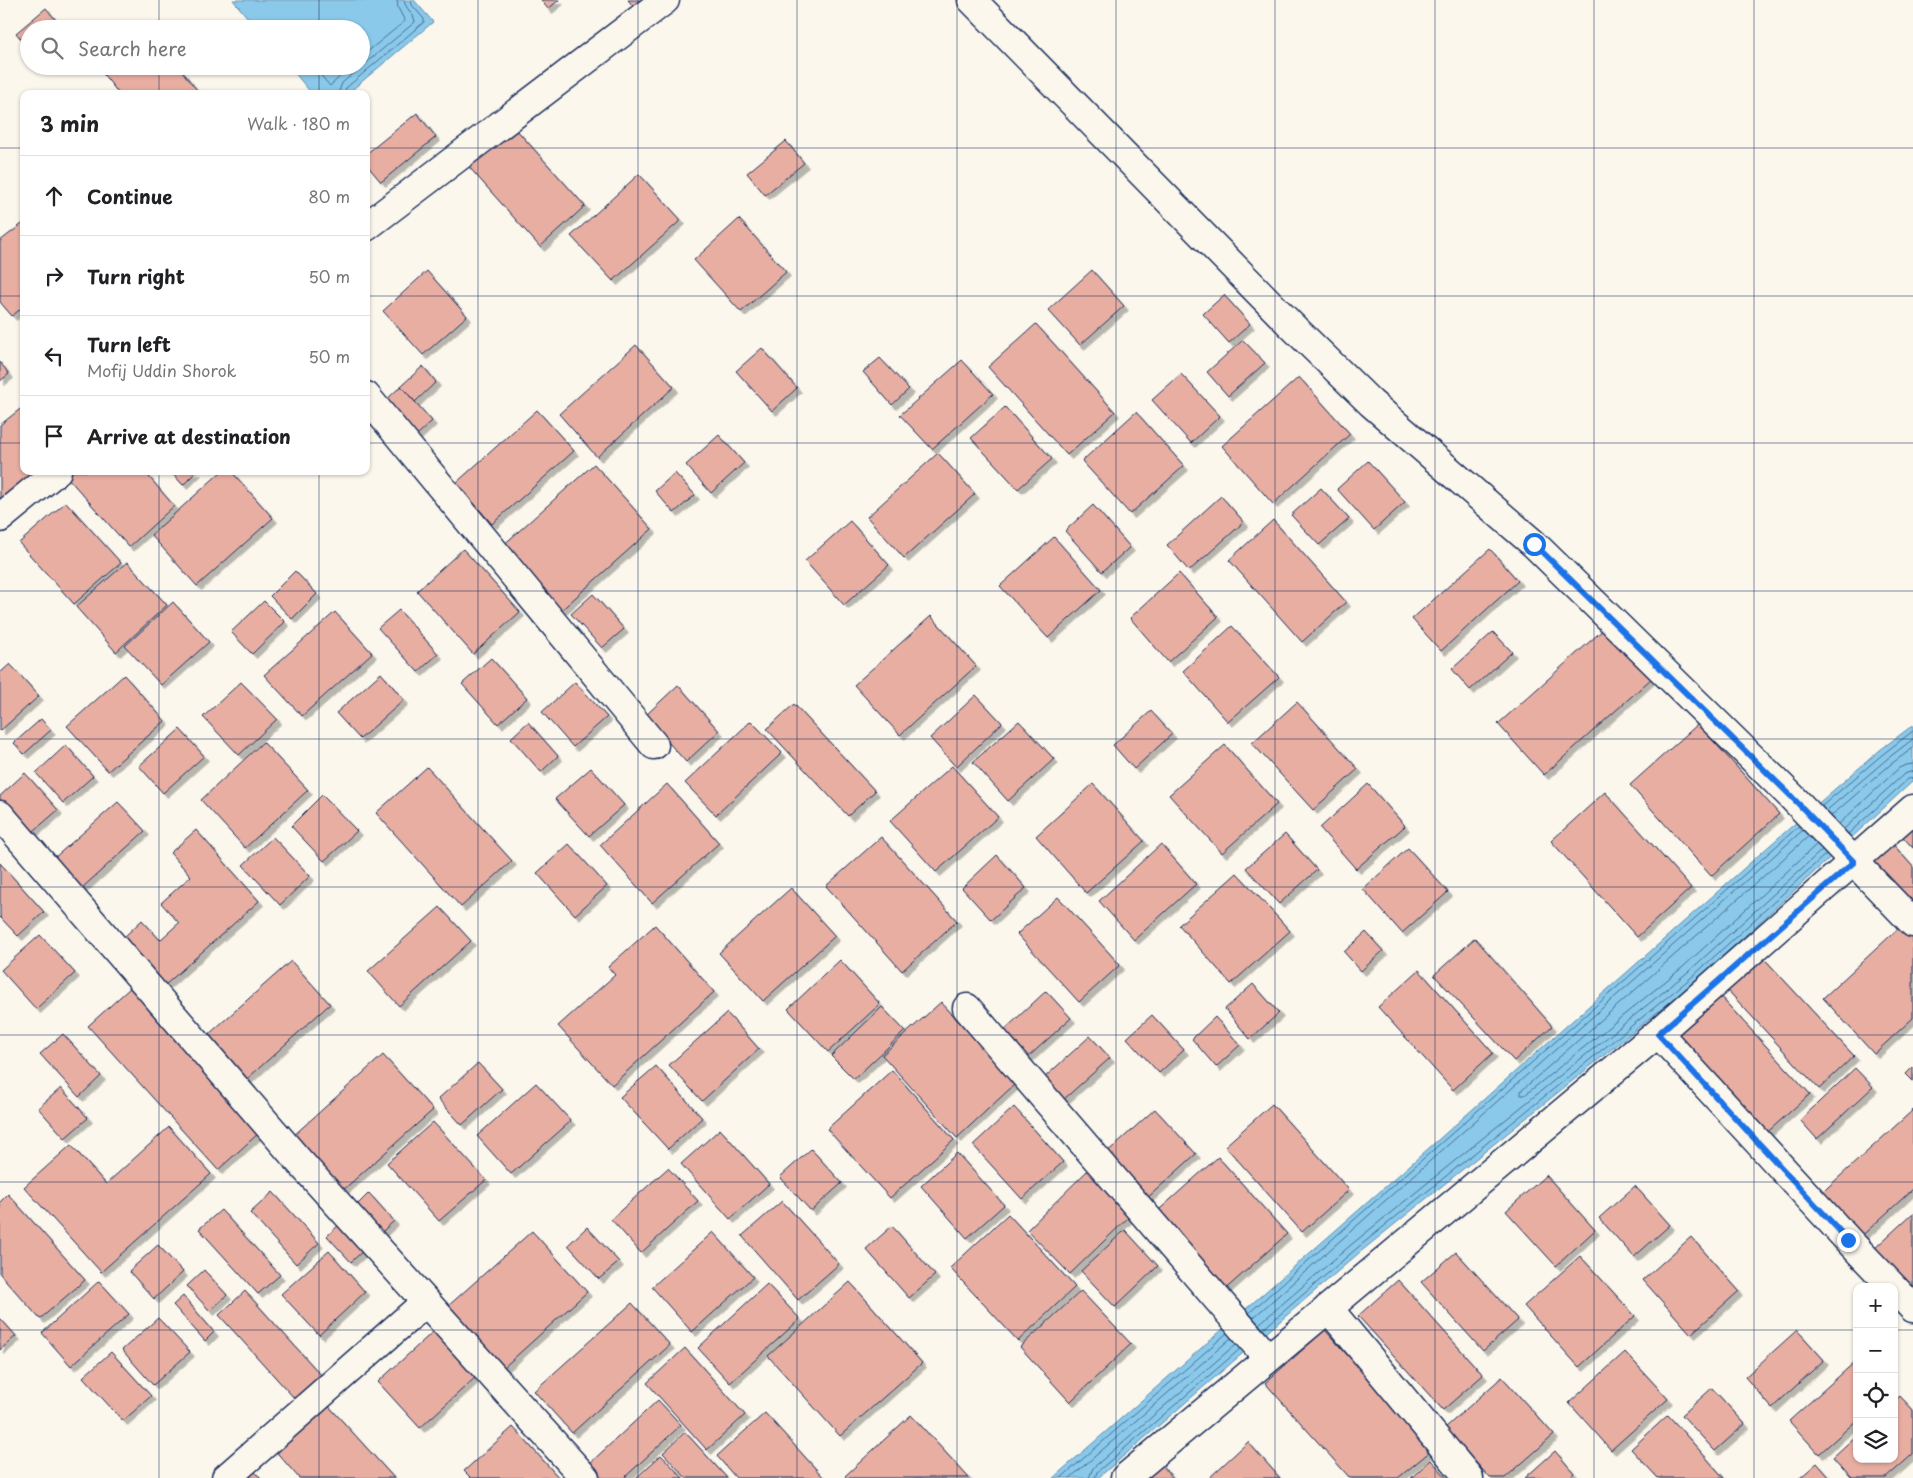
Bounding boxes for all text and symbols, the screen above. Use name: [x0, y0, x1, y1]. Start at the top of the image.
search box: [20, 20, 370, 75]
icon: search: [38, 34, 66, 62]
text: Search here: [78, 34, 187, 62]
text: 3 min: [40, 107, 99, 139]
text: Walk · 180 m: [247, 111, 350, 135]
icon: ahead: [40, 182, 68, 210]
text: Continue: [87, 182, 173, 210]
text: 80 m: [308, 184, 350, 208]
icon: right: [40, 262, 68, 290]
text: Turn right: [87, 262, 185, 290]
text: 50 m: [309, 264, 350, 288]
text: Turn left: [87, 330, 171, 358]
icon: left: [40, 342, 68, 370]
text: 50 m: [309, 344, 350, 368]
text: Mofij Uddin Shorok: [87, 358, 237, 382]
icon: arrive: [40, 422, 68, 450]
text: Arrive at destination: [87, 422, 291, 450]
route start: [1523, 533, 1546, 556]
route end: [1837, 1229, 1860, 1252]
map controls: [1853, 1283, 1898, 1463]
button: +: [1853, 1283, 1898, 1328]
button: −: [1853, 1328, 1898, 1373]
button: locate: [1853, 1373, 1898, 1418]
button: layers: [1853, 1418, 1898, 1463]

